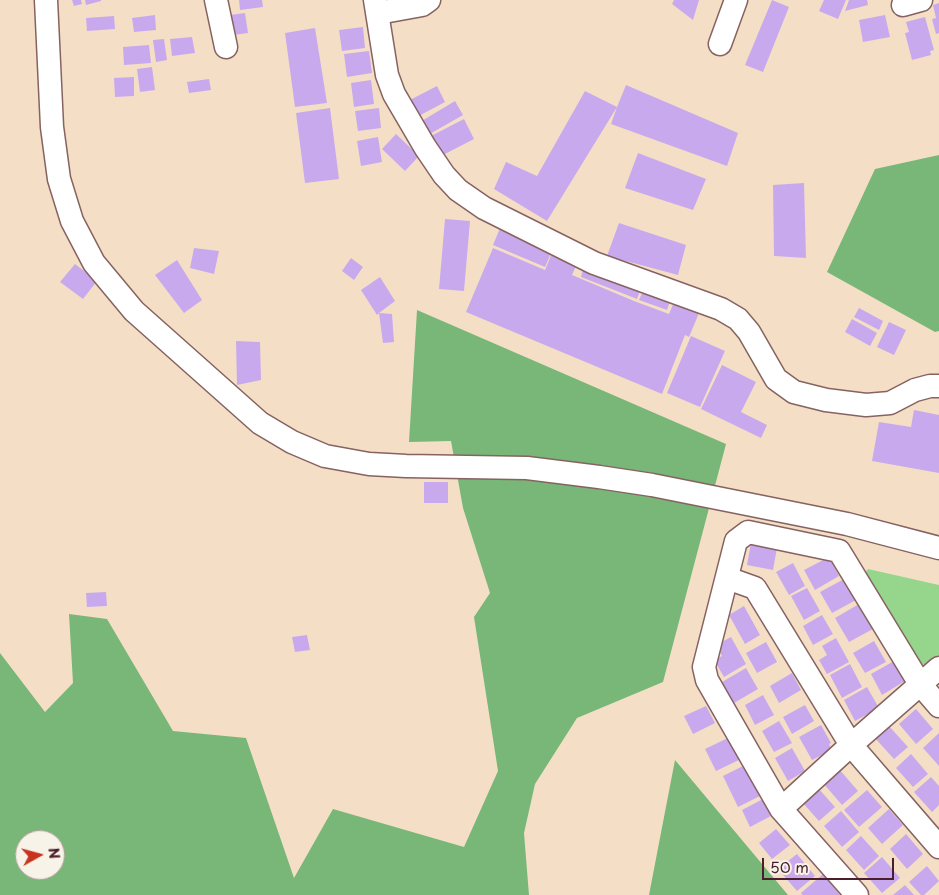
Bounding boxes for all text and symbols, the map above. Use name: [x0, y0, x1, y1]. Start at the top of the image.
north arrow: [15, 830, 65, 880]
text: N: [43, 846, 65, 860]
scale bar: [764, 848, 896, 880]
text: 50 m: [770, 855, 809, 878]

